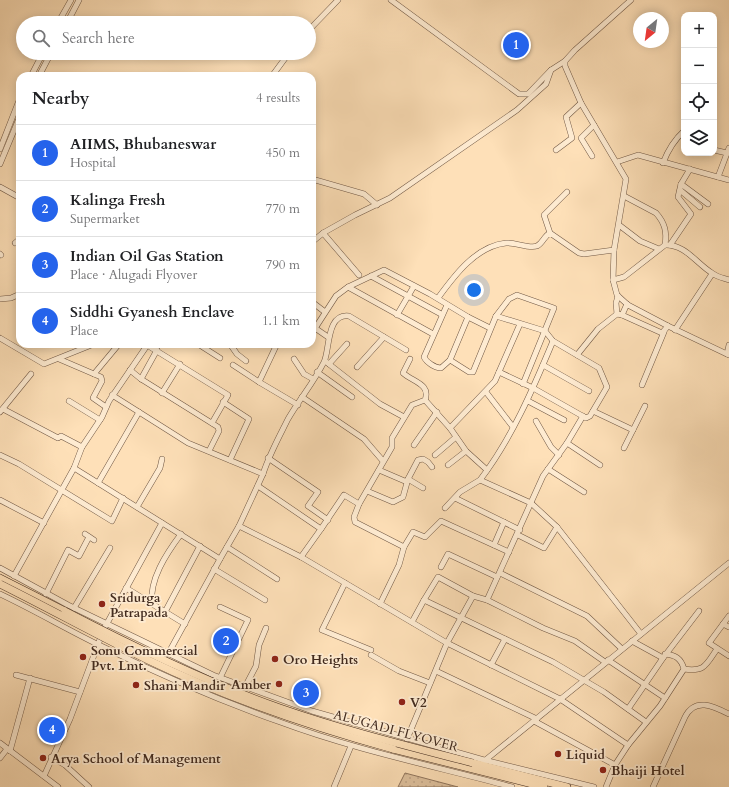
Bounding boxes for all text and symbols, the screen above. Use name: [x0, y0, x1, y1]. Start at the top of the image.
north arrow: [633, 12, 669, 48]
map controls: [681, 12, 717, 156]
button: +: [681, 12, 717, 48]
search box: [16, 16, 316, 60]
icon: search: [30, 27, 52, 49]
text: Search here: [62, 28, 135, 48]
pin: 1: [503, 30, 529, 60]
button: −: [681, 48, 717, 84]
button: locate: [681, 84, 717, 120]
text: Nearby: [32, 87, 89, 110]
text: 4 results: [256, 89, 300, 107]
button: layers: [681, 120, 717, 156]
text: AIIMS, Bhubaneswar: [70, 134, 216, 154]
text: 1: [42, 144, 48, 162]
text: 450 m: [266, 144, 300, 162]
text: Hospital: [70, 154, 116, 172]
text: Kalinga Fresh: [70, 190, 165, 210]
text: 2: [42, 200, 48, 218]
text: 770 m: [266, 200, 300, 218]
text: Supermarket: [70, 210, 140, 228]
text: Indian Oil Gas Station: [70, 246, 224, 266]
text: 3: [42, 256, 48, 274]
text: 790 m: [266, 256, 300, 274]
text: Place · Alugadi Flyover: [70, 266, 197, 284]
your location: [464, 280, 484, 300]
text: Siddhi Gyanesh Enclave: [70, 302, 234, 322]
text: 4: [42, 312, 48, 330]
text: 1.1 km: [262, 312, 300, 330]
text: Place: [70, 322, 98, 340]
place label: Sridurga Patrapada: [110, 589, 169, 622]
marker: Sridurga Patrapada: [97, 599, 107, 609]
pin: 2: [213, 626, 239, 656]
place label: Sonu Commercial Pvt. Lmt.: [91, 642, 198, 675]
place label: Oro Heights: [283, 651, 358, 669]
marker: Sonu Commercial Pvt. Lmt.: [78, 652, 88, 662]
marker: Oro Heights: [270, 654, 280, 664]
place label: Amber: [231, 676, 272, 694]
place label: Shani Mandir: [144, 677, 226, 695]
pin: 3: [293, 678, 319, 708]
marker: Amber: [274, 679, 284, 689]
marker: Shani Mandir: [131, 680, 141, 690]
place label: V2: [410, 694, 427, 712]
marker: V2: [397, 697, 407, 707]
street label: ALUGADI FLYOVER: [331, 706, 460, 756]
pin: 4: [39, 715, 65, 745]
place label: Liquid: [566, 746, 606, 764]
marker: Liquid: [553, 749, 563, 759]
place label: Arya School of Management: [51, 750, 221, 768]
marker: Arya School of Management: [38, 753, 48, 763]
place label: Bhaiji Hotel: [611, 762, 685, 780]
marker: Bhaiji Hotel: [598, 765, 608, 775]

